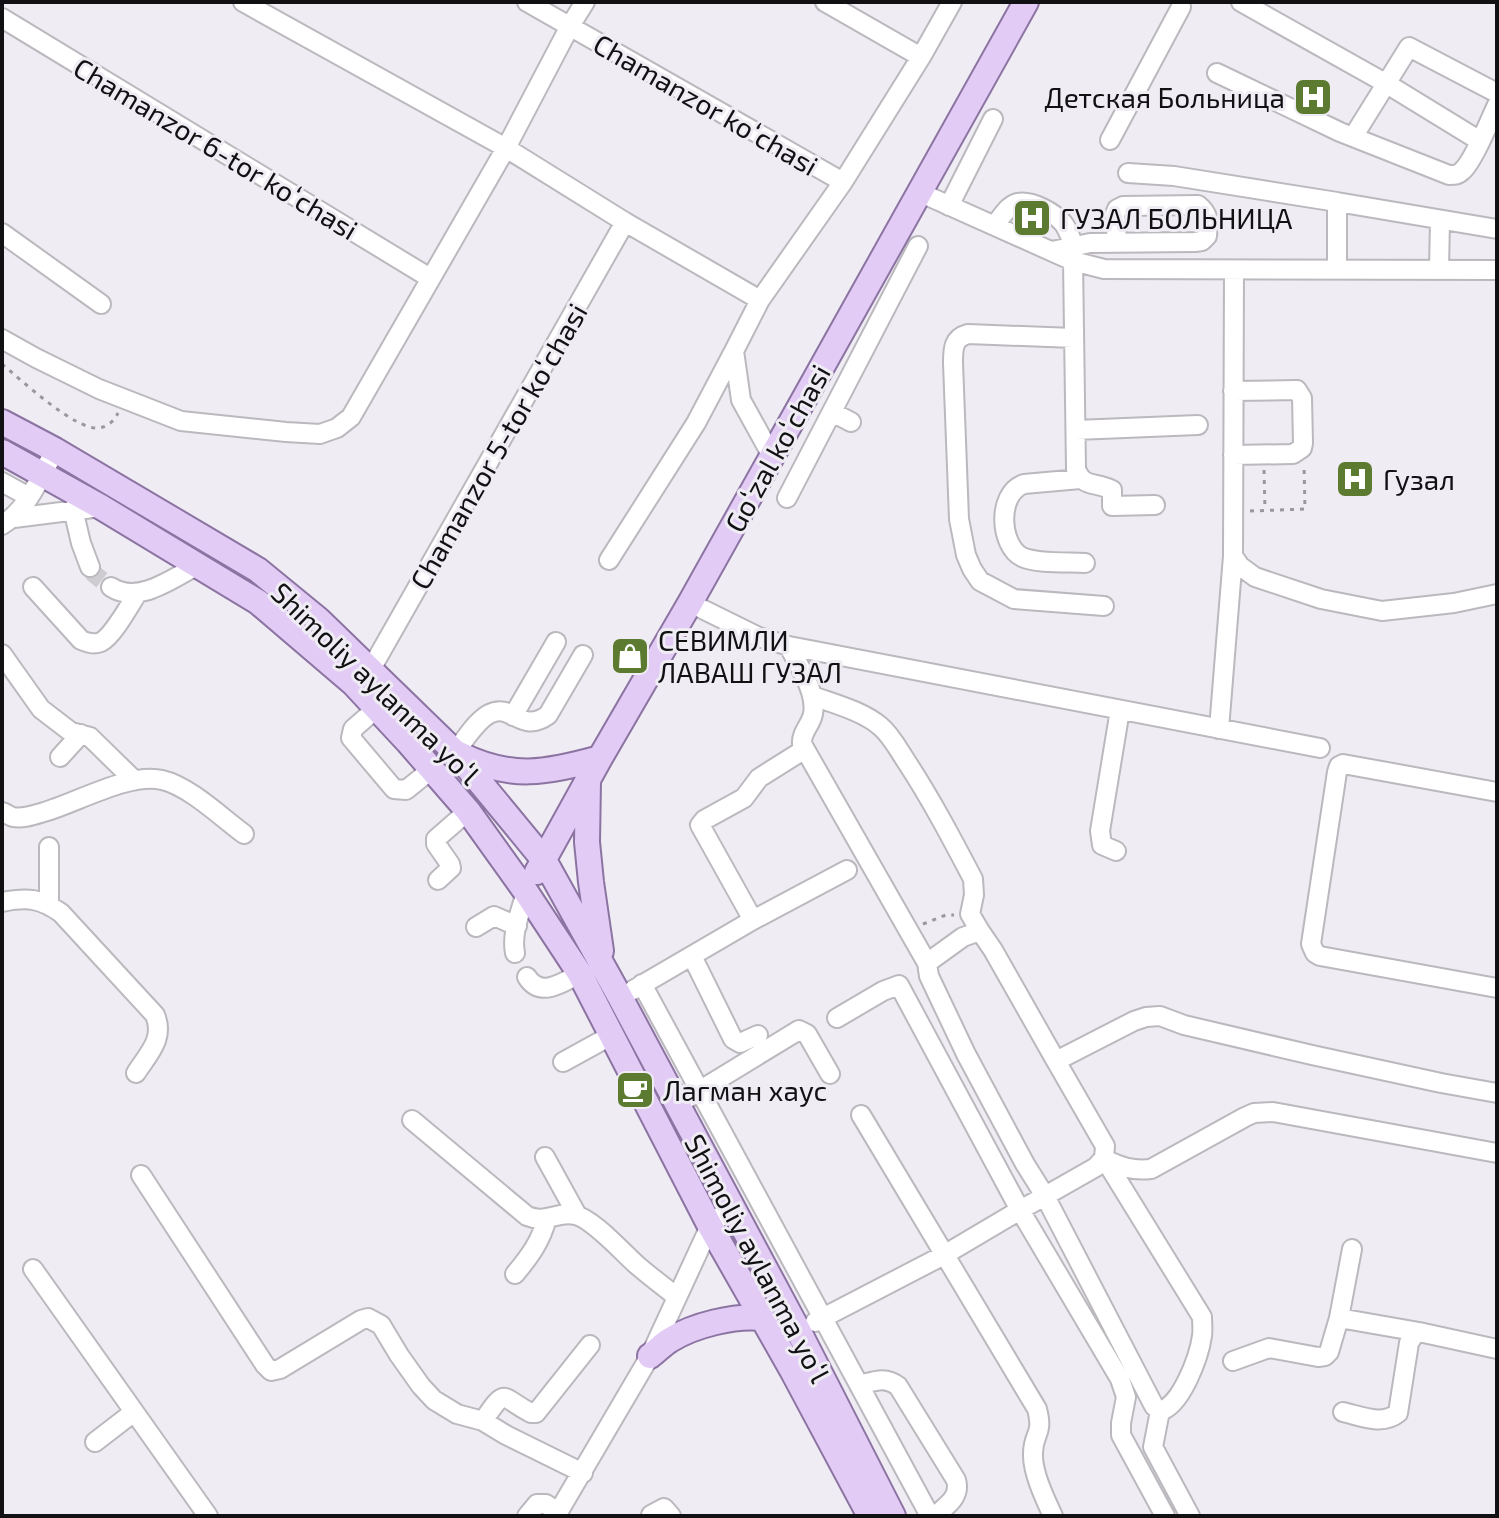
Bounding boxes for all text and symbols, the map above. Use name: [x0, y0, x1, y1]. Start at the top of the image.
street label: Chamanzor koʻchasi: [588, 26, 824, 182]
street label: Chamanzor 6-tor koʻchasi: [68, 50, 364, 246]
hospital icon: Детская Больница: [1292, 76, 1334, 118]
place label: Детская Больница: [1044, 80, 1285, 114]
hospital icon: ГУЗАЛ БОЛЬНИЦА: [1011, 197, 1053, 239]
place label: ГУЗАЛ БОЛЬНИЦА: [1060, 201, 1293, 235]
street label: Chamanzor 5-tor koʻchasi: [402, 297, 594, 595]
street label: Goʻzal koʻchasi: [717, 358, 837, 538]
hospital icon: Гузал: [1334, 458, 1376, 500]
place label: Гузал: [1383, 462, 1455, 496]
street label: Shimoliy aylanma yoʻl: [265, 575, 488, 792]
place label: СЕВИМЛИ ЛАВАШ ГУЗАЛ: [658, 623, 842, 689]
shop icon: СЕВИМЛИ ЛАВАШ ГУЗАЛ: [609, 635, 651, 677]
cafe icon: Лагман хаус: [614, 1069, 656, 1111]
place label: Лагман хаус: [663, 1073, 827, 1107]
street label: Shimoliy aylanma yoʻl: [678, 1128, 838, 1388]

